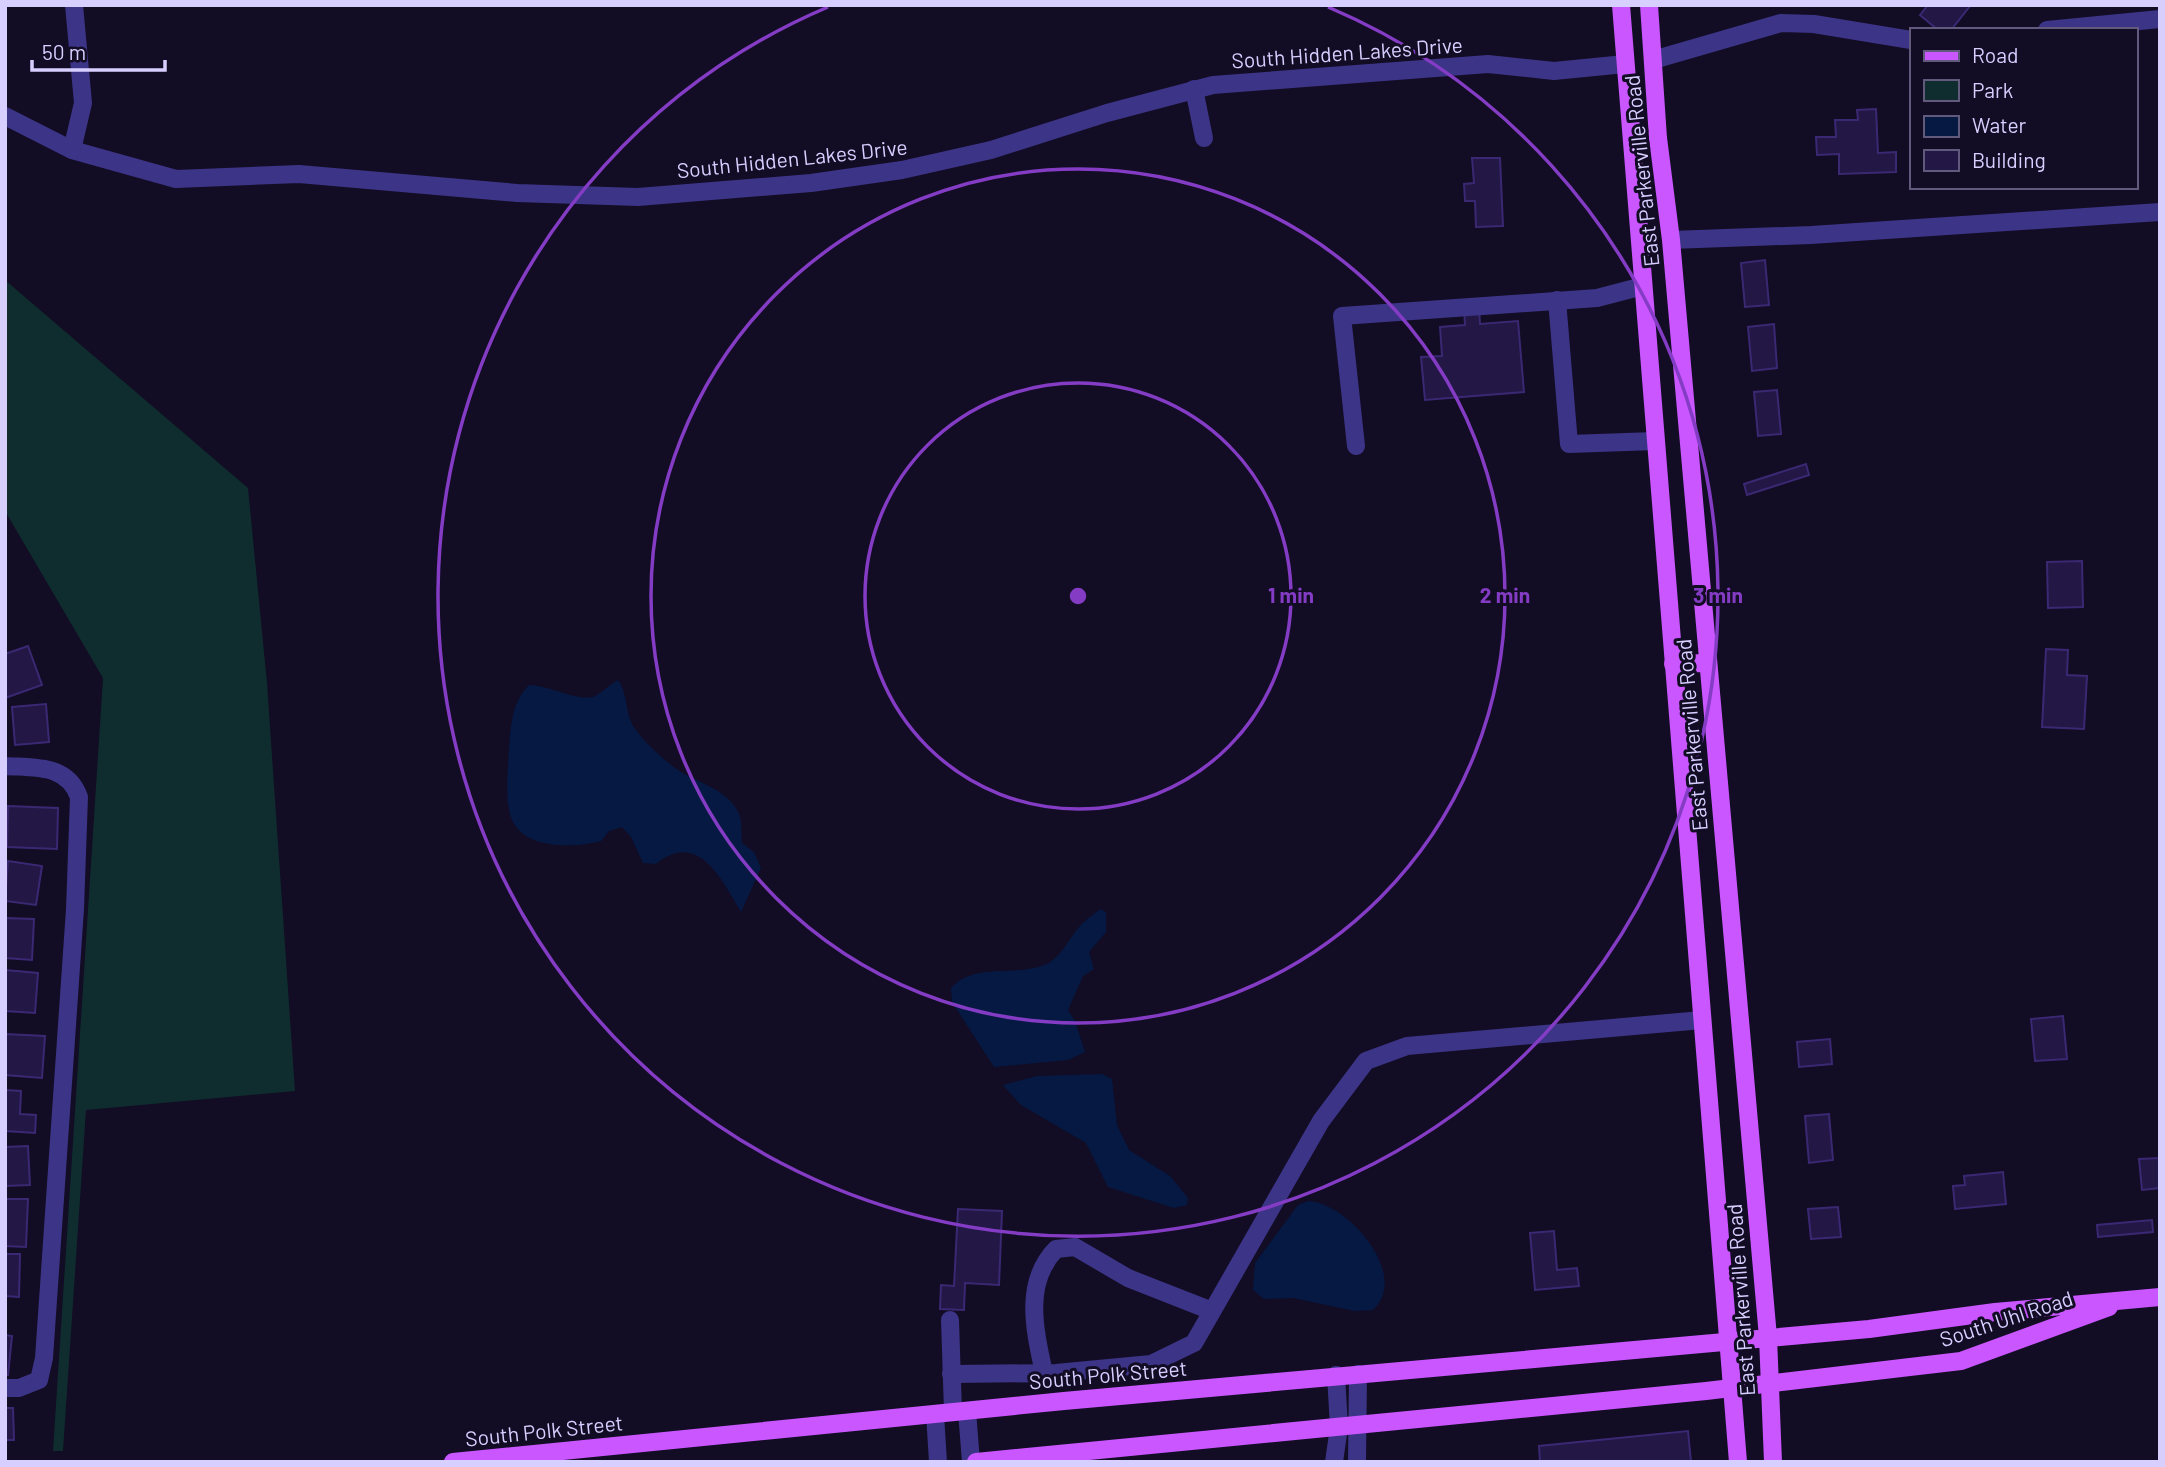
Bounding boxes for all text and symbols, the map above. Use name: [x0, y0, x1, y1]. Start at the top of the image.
scale bar: [32, 28, 164, 72]
legend: [1910, 28, 2137, 189]
street label: South Hidden Lakes Drive: [1231, 31, 1463, 73]
text: 50 m: [42, 39, 86, 64]
text: Road: [1972, 42, 2018, 67]
street label: East Parkerville Road: [1619, 74, 1663, 268]
text: Park: [1972, 77, 2013, 102]
text: Water: [1972, 112, 2027, 137]
street label: South Hidden Lakes Drive: [675, 133, 909, 183]
text: Building: [1972, 147, 2046, 172]
text: 1 min: [1268, 582, 1314, 607]
text: 2 min: [1480, 582, 1530, 607]
text: 3 min: [1693, 582, 1743, 607]
centre of rings: [1066, 584, 1090, 608]
street label: East Parkerville Road: [1670, 638, 1712, 832]
street label: East Parkerville Road: [1721, 1203, 1759, 1397]
street label: South Uhl Road: [1936, 1285, 2076, 1351]
street label: South Polk Street: [1028, 1355, 1188, 1393]
street label: South Polk Street: [464, 1409, 624, 1451]

